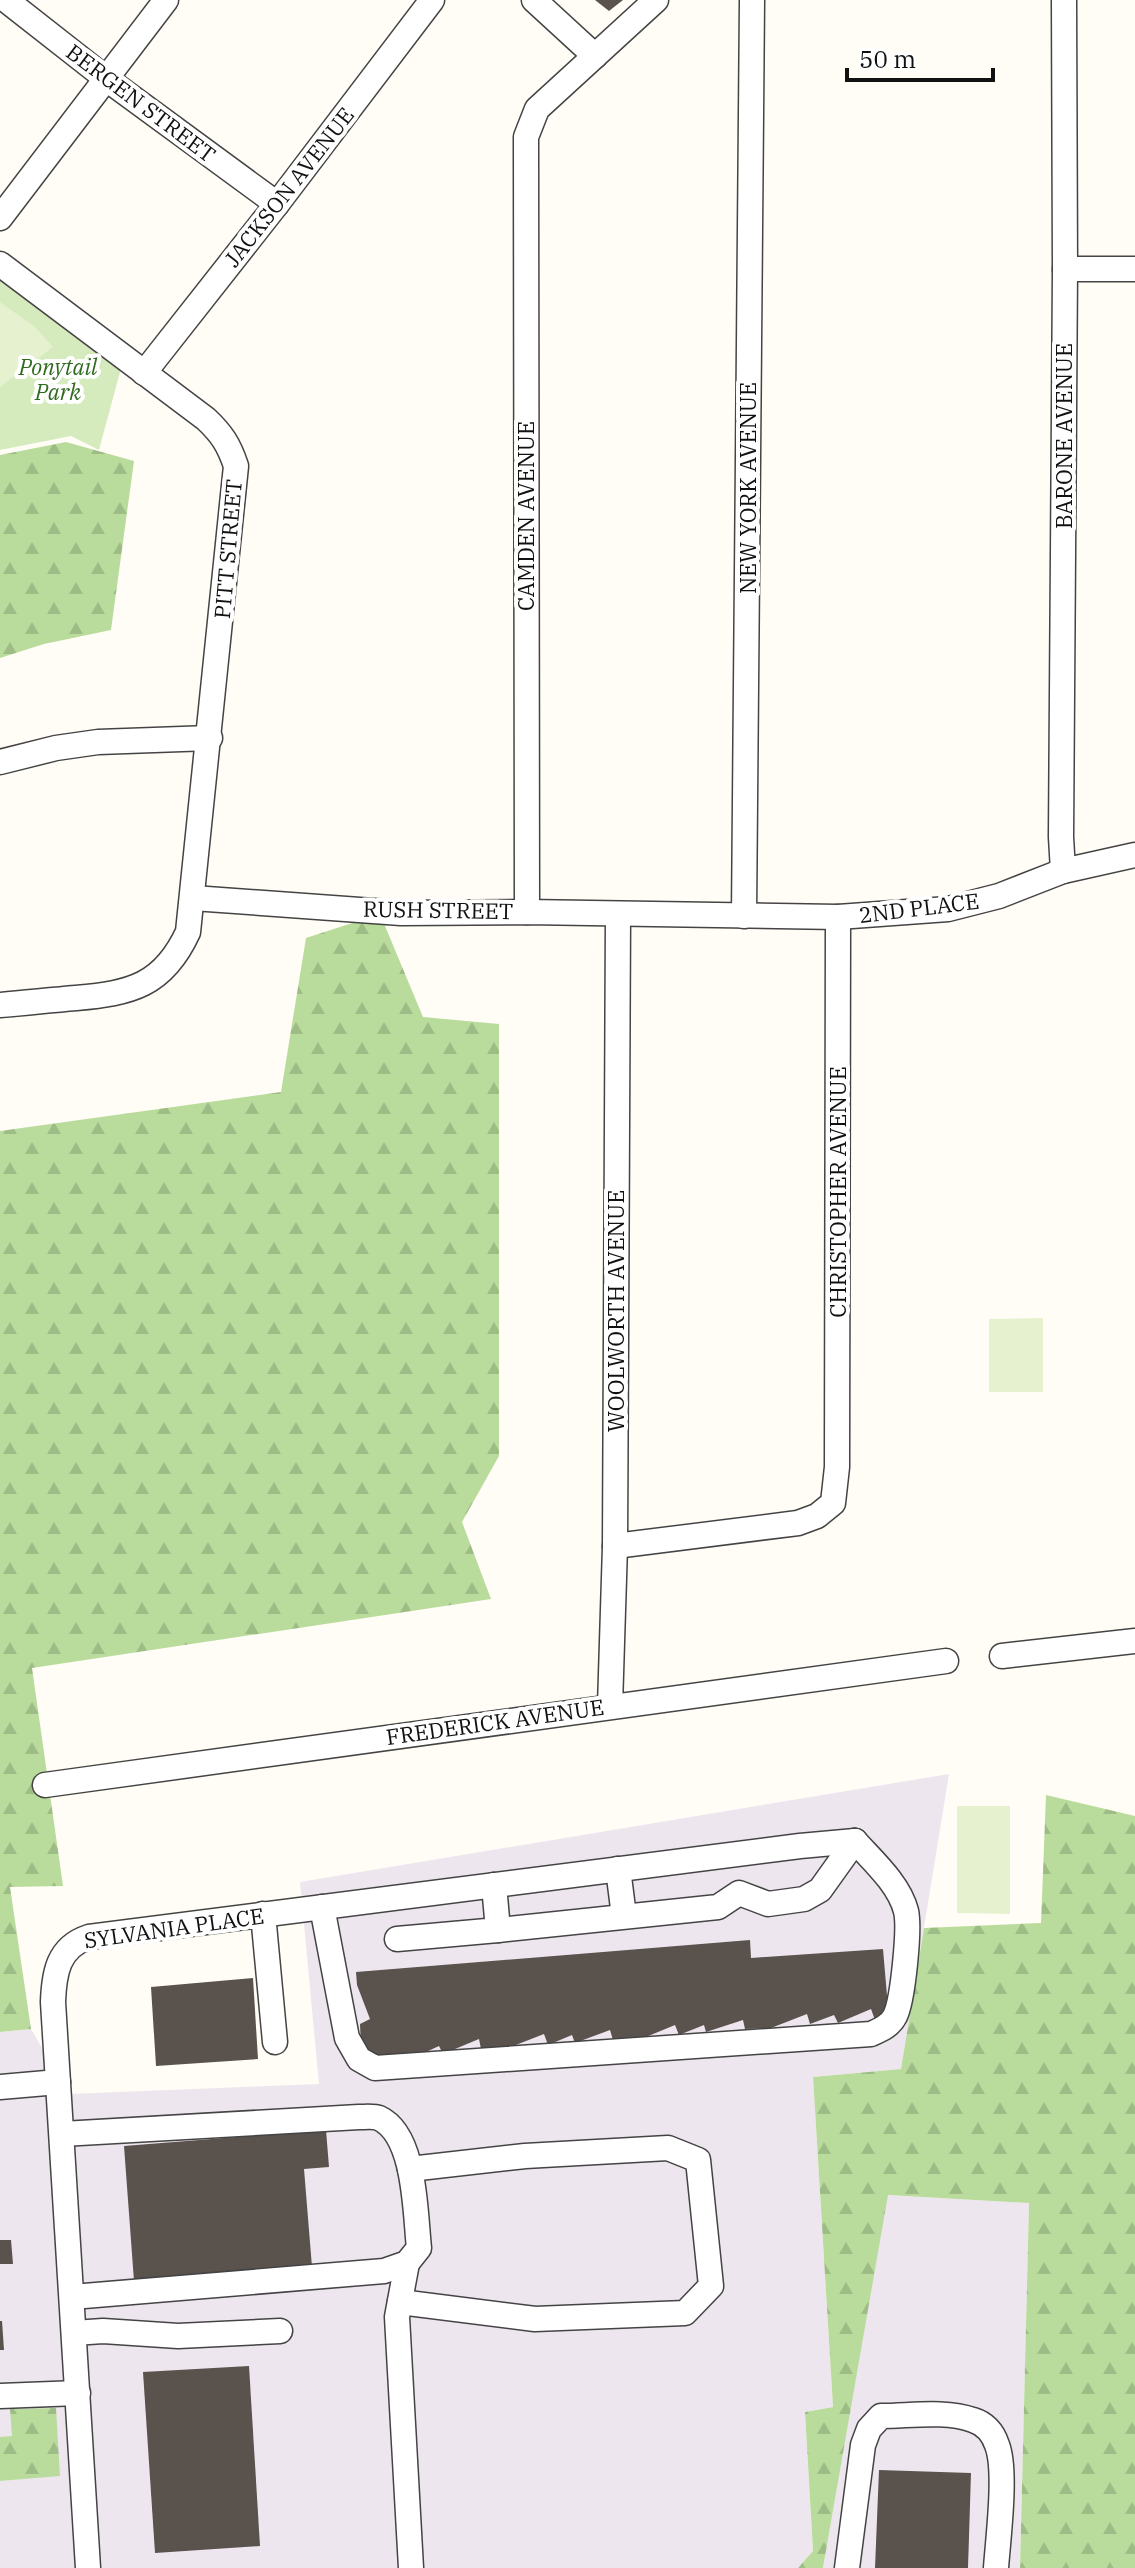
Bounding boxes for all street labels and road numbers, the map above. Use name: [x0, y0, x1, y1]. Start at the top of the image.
street label: BERGEN STREET: [61, 37, 222, 168]
street label: JACKSON AVENUE: [217, 101, 360, 272]
street label: BARONE AVENUE: [1049, 343, 1078, 529]
street label: NEW YORK AVENUE: [733, 382, 762, 594]
street label: CAMDEN AVENUE: [511, 421, 540, 611]
street label: PITT STREET: [207, 478, 248, 620]
street label: 2ND PLACE: [857, 886, 981, 929]
street label: RUSH STREET: [363, 894, 513, 925]
street label: CHRISTOPHER AVENUE: [823, 1066, 852, 1318]
street label: WOOLWORTH AVENUE: [601, 1190, 630, 1432]
street label: FREDERICK AVENUE: [384, 1692, 606, 1751]
street label: SYLVANIA PLACE: [82, 1901, 266, 1955]

